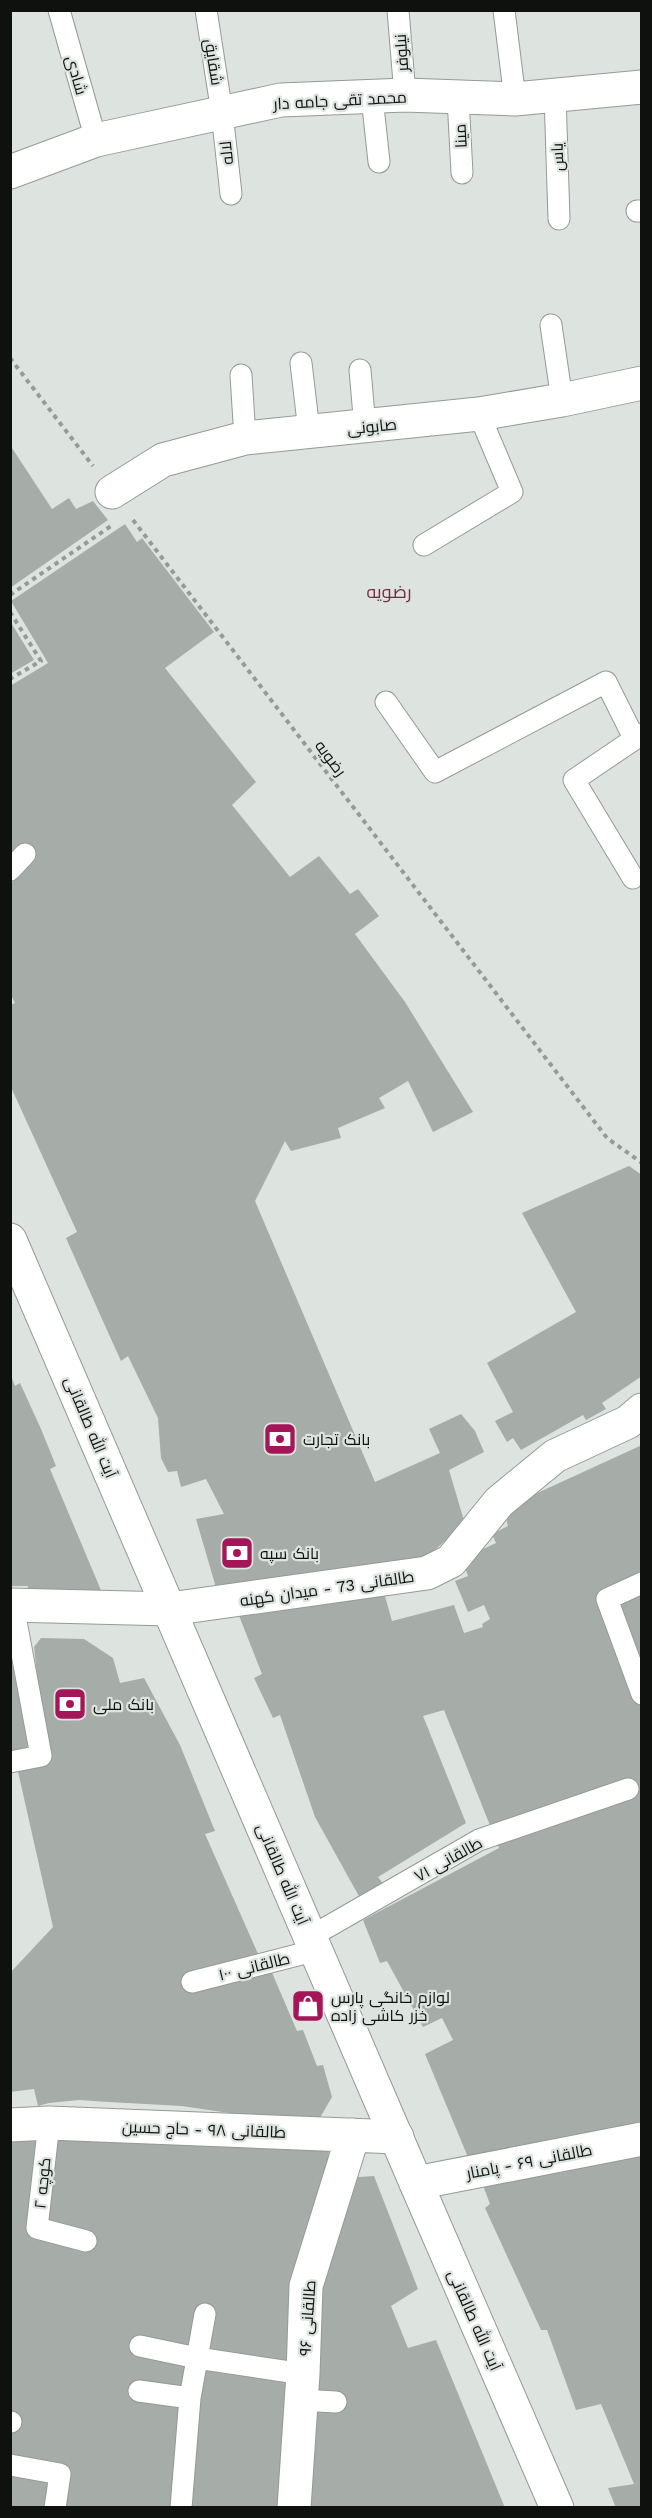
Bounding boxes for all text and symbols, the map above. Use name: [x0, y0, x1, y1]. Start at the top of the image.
street label: نیلوفر: [391, 34, 412, 73]
street label: شقایق: [199, 37, 227, 87]
street label: شادی: [61, 53, 91, 97]
street label: محمد تقی جامه دار: [272, 88, 407, 115]
street label: مینا: [450, 123, 471, 149]
street label: لاله: [216, 140, 237, 166]
street label: یاس: [547, 142, 568, 171]
street label: صابونی: [346, 414, 398, 440]
district label: رضویه: [366, 581, 412, 603]
street label: رضویه: [311, 737, 350, 780]
street label: آیت الله طالقانی: [60, 1373, 122, 1482]
bank icon: بانک تجارت: [262, 1421, 298, 1457]
place label: بانک تجارت: [303, 1430, 370, 1449]
bank icon: بانک سپه: [219, 1535, 255, 1571]
place label: بانک سپه: [260, 1544, 319, 1564]
street label: طالقانی 73 - میدان کهنه: [239, 1567, 416, 1611]
bank icon: بانک ملی: [52, 1686, 88, 1722]
place label: بانک ملی: [93, 1695, 154, 1715]
street label: آیت الله طالقانی: [252, 1820, 314, 1929]
street label: طالقانی ۷۱: [411, 1833, 486, 1887]
street label: طالقانی ۱۰۰: [217, 1948, 292, 1985]
shop icon: لوازم خانگی پارس خزر کاشی زاده: [290, 1988, 326, 2024]
place label: لوازم خانگی پارس خزر کاشی زاده: [331, 1988, 450, 2026]
street label: طالقانی ۹۸ - حاج حسین: [122, 2117, 286, 2144]
street label: طالقانی ۶۹ - پامنار: [464, 2140, 594, 2185]
street label: کوچه ۲: [30, 2157, 57, 2210]
street label: آیت الله طالقانی: [443, 2267, 506, 2374]
street label: طالقانی ۹۶: [295, 2280, 321, 2357]

